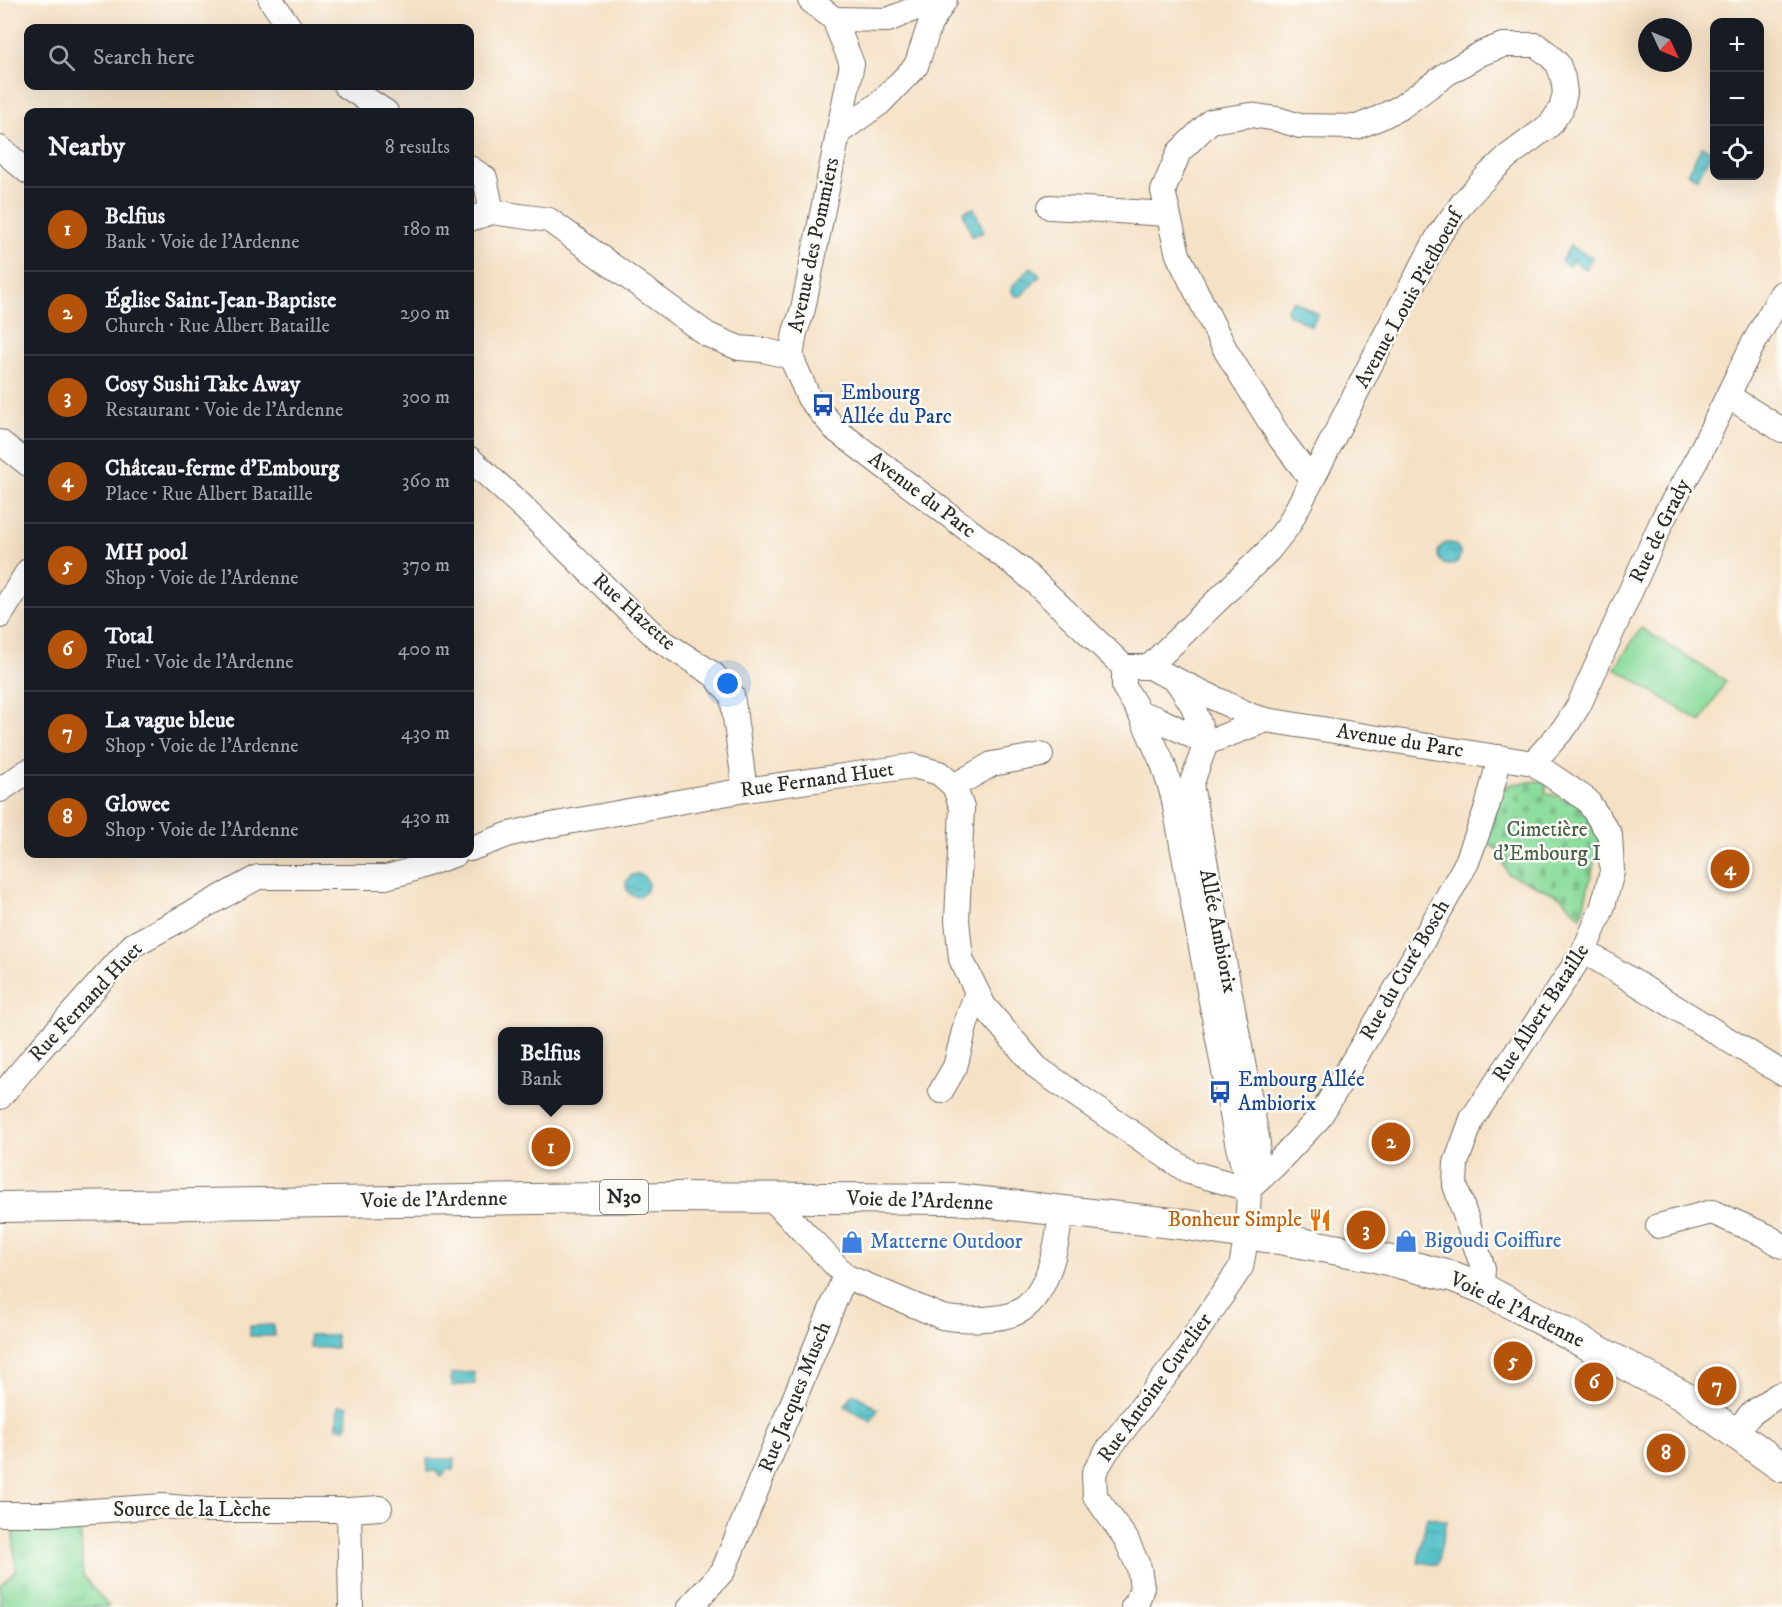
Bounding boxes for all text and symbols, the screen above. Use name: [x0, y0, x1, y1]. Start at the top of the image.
north arrow: [1638, 18, 1692, 72]
map controls: [1710, 18, 1764, 180]
button: +: [1710, 18, 1764, 72]
search box: [24, 24, 474, 90]
icon: search: [45, 41, 78, 74]
text: Search here: [93, 44, 195, 71]
button: −: [1710, 72, 1764, 126]
button: locate: [1710, 126, 1764, 180]
text: Nearby: [48, 131, 125, 164]
text: 8 results: [385, 135, 450, 160]
street label: Avenue des Pommiers: [783, 155, 845, 335]
street label: Avenue Louis Piedboeuf: [1349, 202, 1470, 393]
text: Belfius: [105, 203, 165, 230]
text: 1: [64, 217, 71, 242]
text: 180 m: [403, 217, 450, 242]
text: Bank · Voie de l'Ardenne: [105, 230, 299, 255]
text: Église Saint-Jean-Baptiste: [105, 287, 336, 314]
text: 2: [63, 301, 72, 326]
text: 290 m: [400, 301, 450, 326]
text: Church · Rue Albert Bataille: [105, 314, 330, 339]
text: Cosy Sushi Take Away: [105, 371, 300, 398]
place label: Embourg Allée du Parc: [841, 380, 952, 430]
text: 3: [64, 385, 71, 410]
text: 300 m: [402, 385, 450, 410]
bus stop icon: Embourg Allée du Parc: [810, 392, 836, 418]
text: Restaurant · Voie de l'Ardenne: [105, 398, 343, 423]
street label: Avenue du Parc: [863, 446, 981, 544]
text: Château-ferme d'Embourg: [105, 455, 339, 482]
text: 4: [62, 469, 73, 494]
text: 360 m: [402, 469, 450, 494]
street label: Rue de Grady: [1624, 474, 1697, 587]
text: Place · Rue Albert Bataille: [105, 482, 313, 507]
text: MH pool: [105, 539, 187, 566]
text: 5: [63, 553, 72, 578]
text: 370 m: [402, 553, 450, 578]
text: Shop · Voie de l'Ardenne: [105, 566, 299, 591]
street label: Rue Hazette: [587, 568, 681, 657]
text: Total: [105, 623, 153, 650]
text: 6: [62, 637, 73, 662]
text: 400 m: [398, 637, 450, 662]
text: Fuel · Voie de l'Ardenne: [105, 650, 294, 675]
your location: [713, 669, 742, 698]
text: La vague bleue: [105, 707, 235, 734]
street label: Avenue du Parc: [1335, 718, 1465, 764]
text: 7: [62, 721, 73, 746]
text: 430 m: [401, 721, 450, 746]
text: Shop · Voie de l'Ardenne: [105, 734, 299, 759]
street label: Rue Fernand Huet: [739, 756, 896, 804]
text: Glowee: [105, 791, 170, 818]
text: 8: [62, 805, 73, 830]
text: 430 m: [401, 805, 450, 830]
park label: Cimetière d'Embourg I: [1493, 817, 1601, 867]
text: Shop · Voie de l'Ardenne: [105, 818, 299, 843]
pin: 4: [1710, 846, 1750, 892]
street label: Allée Ambiorix: [1193, 867, 1243, 995]
street label: Rue du Curé Bosch: [1354, 895, 1456, 1045]
street label: Rue Fernand Huet: [24, 936, 148, 1067]
street label: Rue Albert Bataille: [1487, 939, 1595, 1087]
popup: [498, 1027, 603, 1105]
text: Belfius: [520, 1040, 581, 1067]
text: Bank: [520, 1067, 562, 1092]
place label: Embourg Allée Ambiorix: [1238, 1067, 1365, 1117]
bus stop icon: Embourg Allée Ambiorix: [1207, 1079, 1233, 1105]
pin: 2: [1372, 1120, 1410, 1164]
pin: 1: [532, 1124, 570, 1170]
road number: N30: [600, 1180, 648, 1214]
street label: Voie de l'Ardenne: [845, 1185, 994, 1217]
street label: Voie de l'Ardenne: [360, 1186, 508, 1214]
place label: Bonheur Simple: [1168, 1207, 1302, 1233]
restaurant icon: Bonheur Simple: [1307, 1207, 1333, 1233]
pin: 3: [1346, 1208, 1386, 1252]
shop icon: Bigoudi Coiffure: [1393, 1228, 1419, 1254]
place label: Bigoudi Coiffure: [1424, 1228, 1562, 1254]
shop icon: Matterne Outdoor: [839, 1229, 865, 1255]
place label: Matterne Outdoor: [870, 1229, 1023, 1255]
street label: Voie de l'Ardenne: [1445, 1266, 1589, 1354]
street label: Rue Antoine Cuvelier: [1092, 1308, 1218, 1468]
street label: Rue Jacques Musch: [753, 1318, 837, 1476]
pin: 5: [1494, 1338, 1532, 1384]
pin: 6: [1574, 1360, 1614, 1404]
pin: 7: [1698, 1364, 1736, 1408]
pin: 8: [1646, 1430, 1686, 1476]
street label: Source de la Lèche: [113, 1497, 271, 1523]

